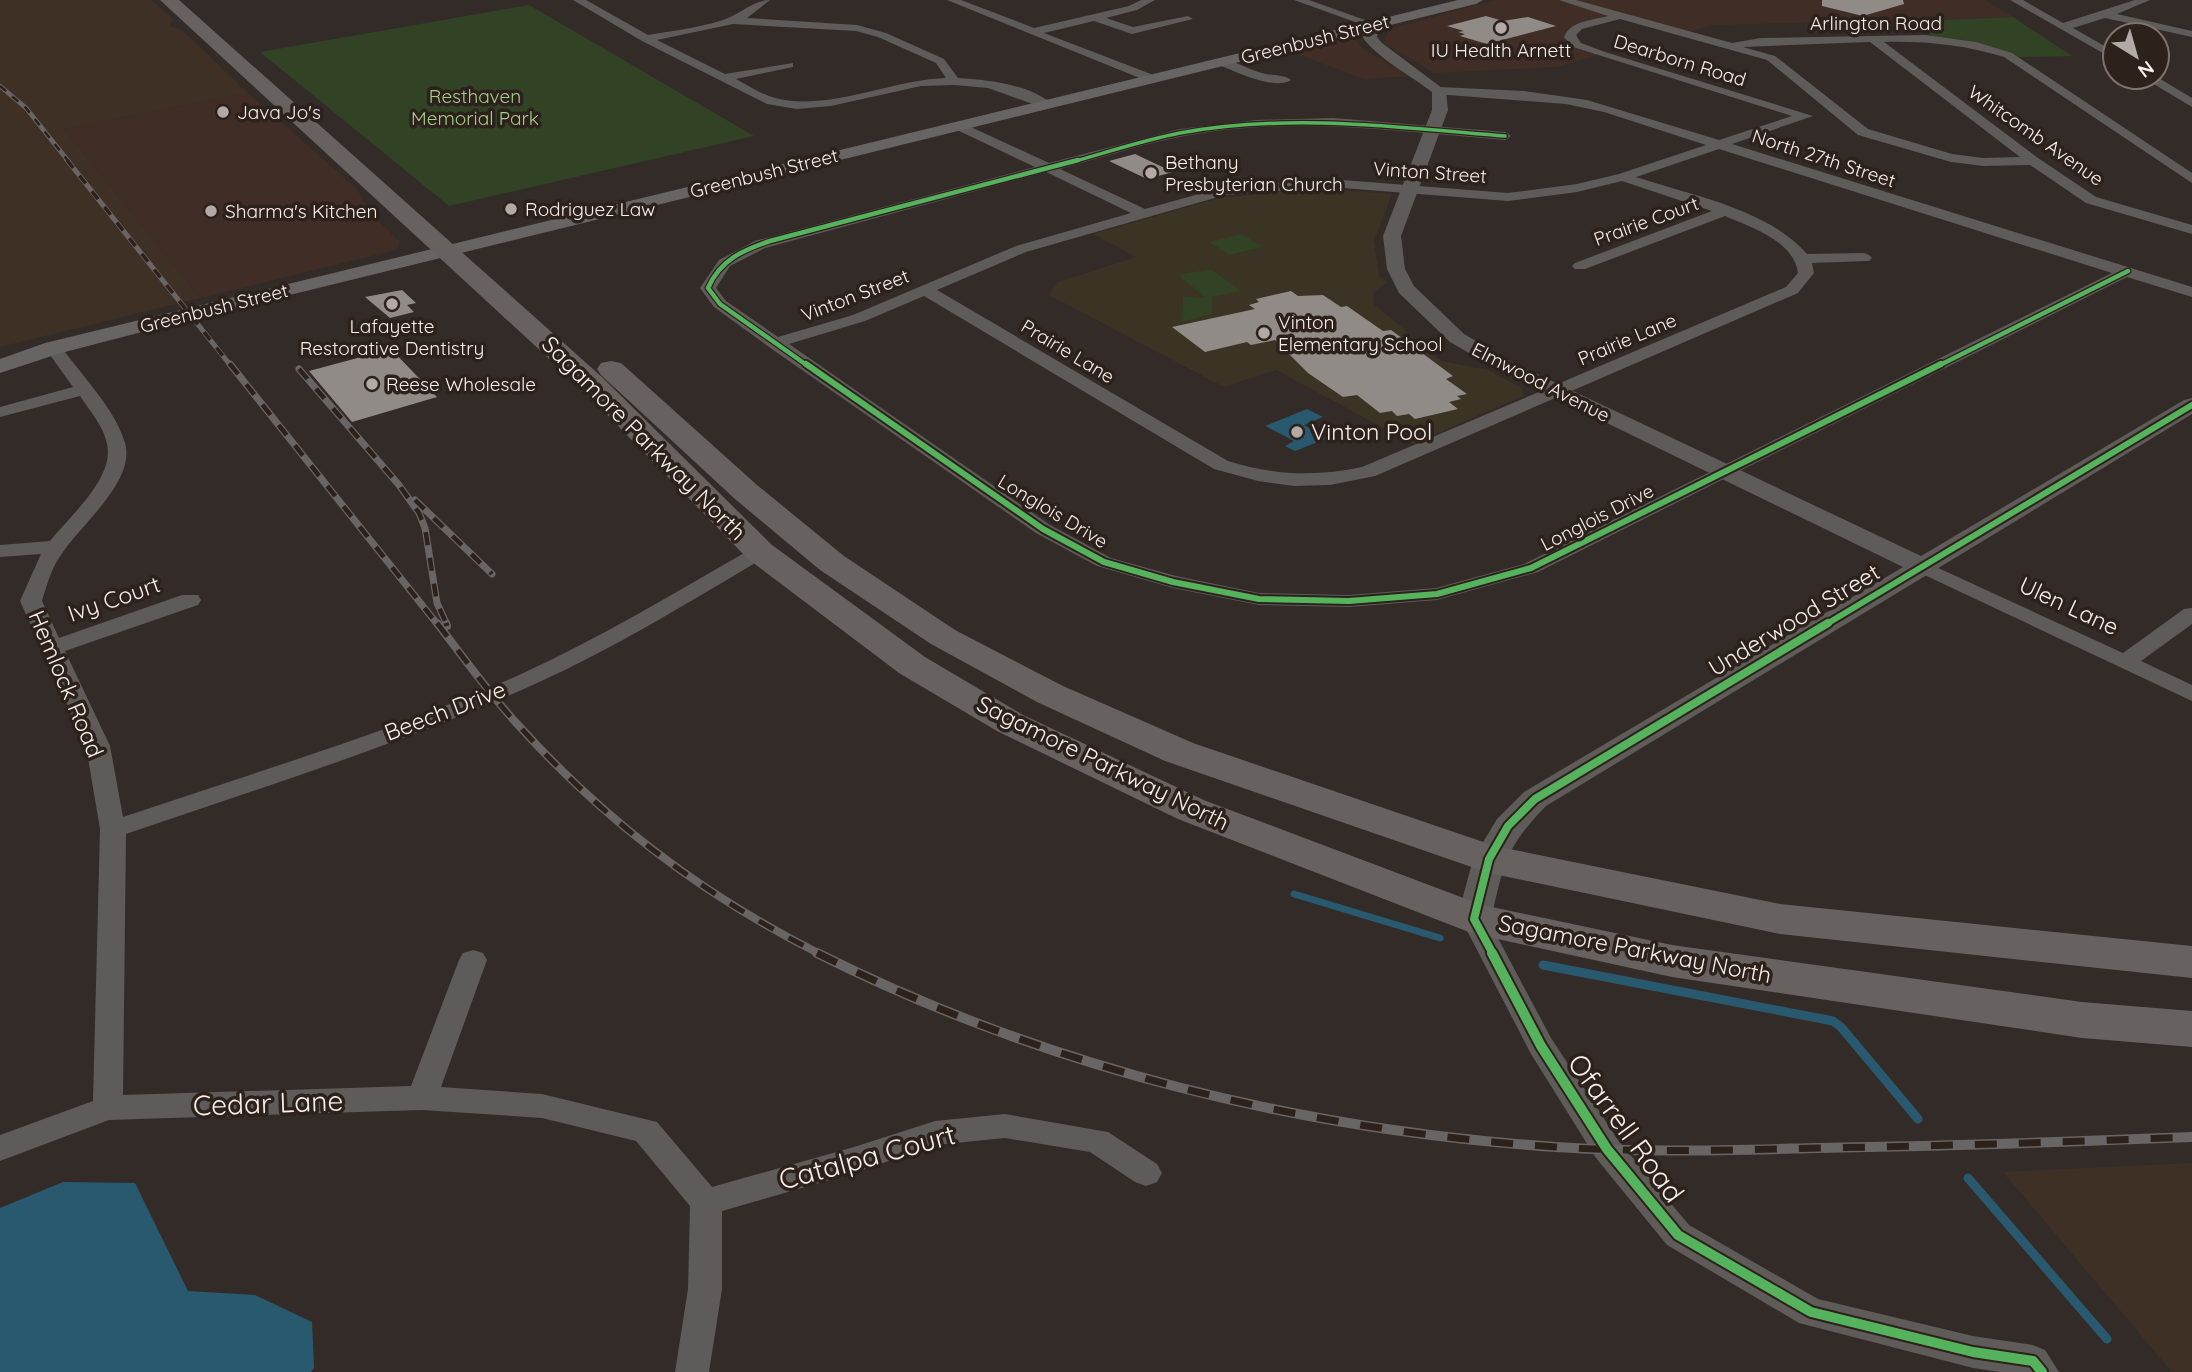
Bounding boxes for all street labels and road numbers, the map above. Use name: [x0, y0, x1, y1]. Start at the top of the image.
street label: Greenbush Street: [1238, 9, 1392, 69]
street label: Arlington Road: [1810, 11, 1942, 35]
street label: Dearborn Road: [1611, 28, 1749, 92]
street label: Whitcomb Avenue: [1964, 79, 2108, 191]
street label: North 27th Street: [1749, 124, 1899, 192]
street label: Greenbush Street: [687, 143, 841, 203]
street label: Vinton Street: [1372, 156, 1488, 188]
street label: Prairie Court: [1590, 191, 1702, 251]
street label: Vinton Street: [798, 263, 912, 327]
street label: Greenbush Street: [137, 278, 291, 338]
street label: Prairie Lane: [1574, 308, 1680, 370]
street label: Prairie Lane: [1017, 314, 1119, 388]
street label: Sagamore Parkway North: [536, 329, 753, 546]
street label: Elmwood Avenue: [1468, 337, 1614, 427]
street label: Longlois Drive: [994, 469, 1112, 553]
street label: Longlois Drive: [1536, 478, 1658, 556]
street label: Underwood Street: [1703, 557, 1885, 682]
street label: Ivy Court: [64, 569, 164, 628]
street label: Ulen Lane: [2015, 570, 2124, 641]
street label: Hemlock Road: [22, 606, 110, 762]
street label: Beech Drive: [380, 674, 510, 747]
street label: Sagamore Parkway North: [972, 689, 1234, 836]
street label: Sagamore Parkway North: [1496, 908, 1774, 989]
street label: Ofarrell Road: [1561, 1047, 1692, 1209]
street label: Cedar Lane: [192, 1082, 344, 1123]
street label: Catalpa Court: [775, 1116, 959, 1197]

